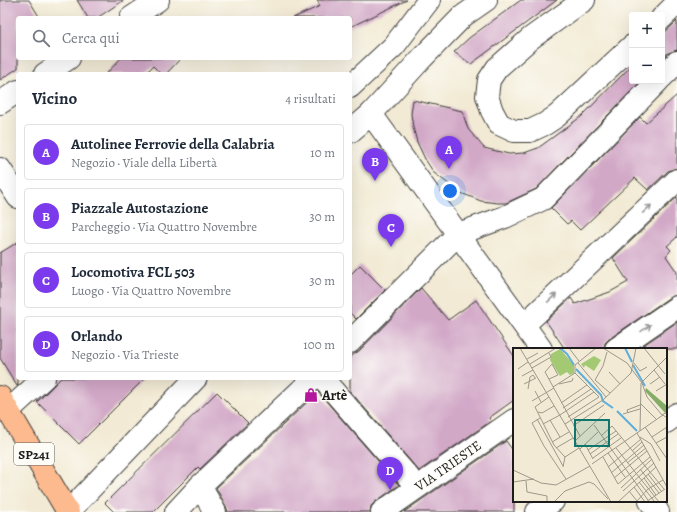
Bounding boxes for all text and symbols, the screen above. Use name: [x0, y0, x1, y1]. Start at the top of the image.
map controls: [629, 12, 665, 84]
button: +: [629, 12, 665, 48]
search box: [16, 16, 352, 60]
icon: search: [30, 27, 52, 49]
text: Cerca qui: [62, 28, 120, 48]
button: −: [629, 48, 665, 84]
text: Vicino: [32, 87, 77, 110]
text: 4 risultati: [285, 90, 336, 107]
text: Autolinee Ferrovie della Calabria: [71, 134, 275, 154]
pin: A: [436, 136, 462, 169]
text: A: [42, 144, 50, 161]
text: 10 m: [310, 144, 335, 161]
pin: B: [362, 148, 388, 181]
text: Negozio · Viale della Libertà: [71, 154, 217, 171]
your location: [440, 181, 460, 201]
text: Piazzale Autostazione: [71, 198, 208, 218]
one-way arrow: [641, 204, 652, 213]
text: B: [42, 208, 50, 225]
text: 30 m: [309, 208, 335, 225]
pin: C: [378, 214, 404, 247]
text: Parcheggio · Via Quattro Novembre: [71, 218, 257, 235]
text: Locomotiva FCL 503: [71, 262, 195, 282]
text: C: [42, 272, 50, 289]
text: 30 m: [309, 272, 335, 289]
text: Luogo · Via Quattro Novembre: [71, 282, 231, 299]
one-way arrow: [547, 293, 557, 303]
one-way arrow: [641, 324, 652, 332]
text: Orlando: [71, 326, 123, 346]
text: D: [41, 336, 51, 353]
text: 100 m: [303, 336, 335, 353]
text: Negozio · Via Trieste: [71, 346, 179, 363]
inset map: [513, 348, 667, 502]
place label: Artè: [321, 386, 348, 405]
shop icon: Artè: [303, 387, 319, 403]
street label: VIA TRIESTE: [410, 436, 485, 497]
road number: SP241: [14, 443, 54, 465]
pin: D: [377, 457, 403, 490]

